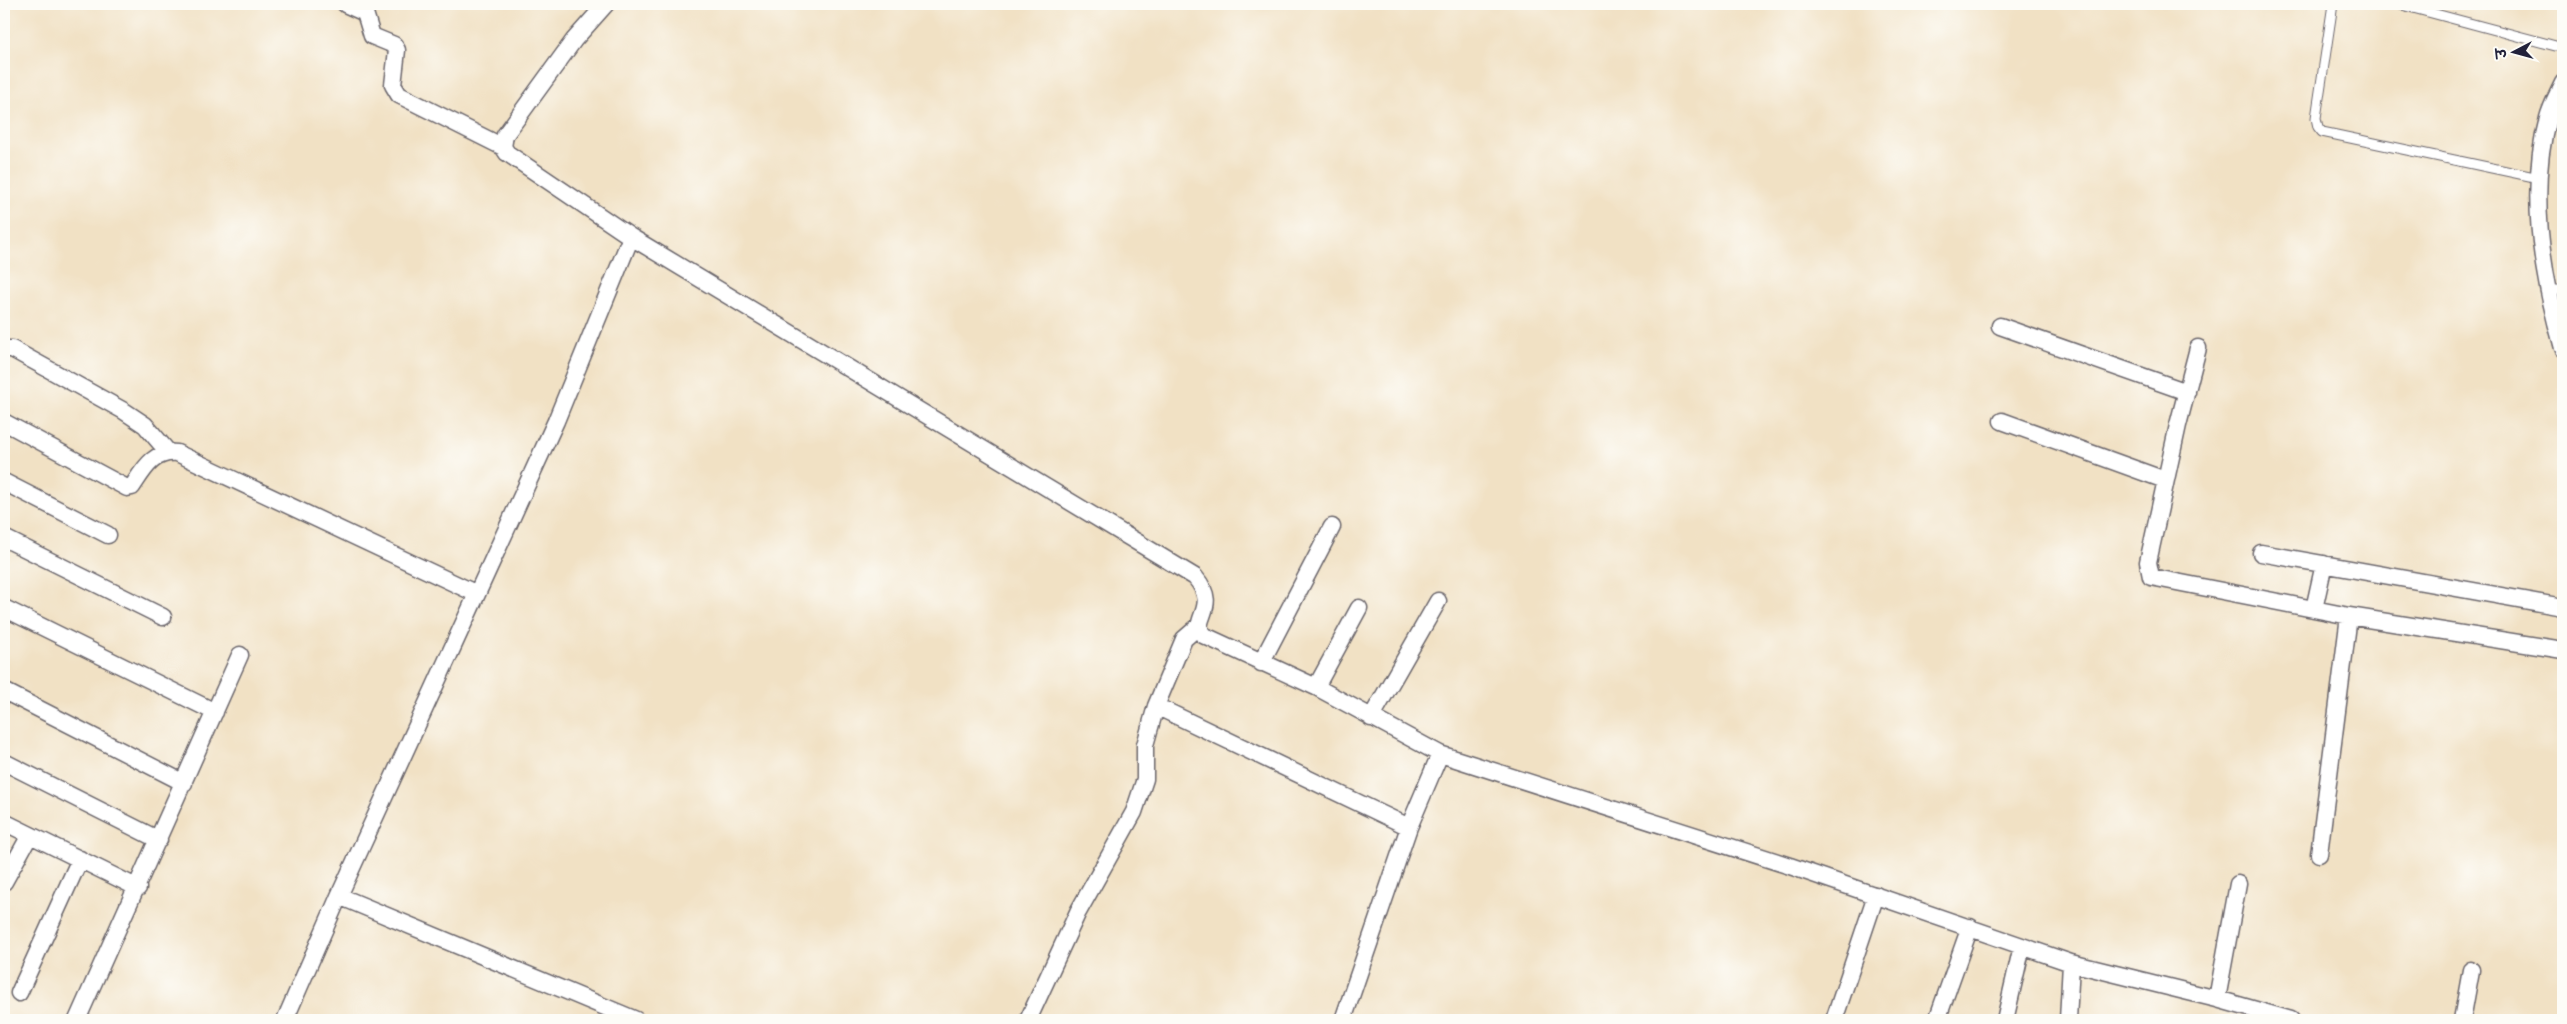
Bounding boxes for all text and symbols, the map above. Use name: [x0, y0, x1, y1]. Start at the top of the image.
north arrow: [2490, 28, 2540, 78]
text: उ: [2492, 46, 2511, 61]

